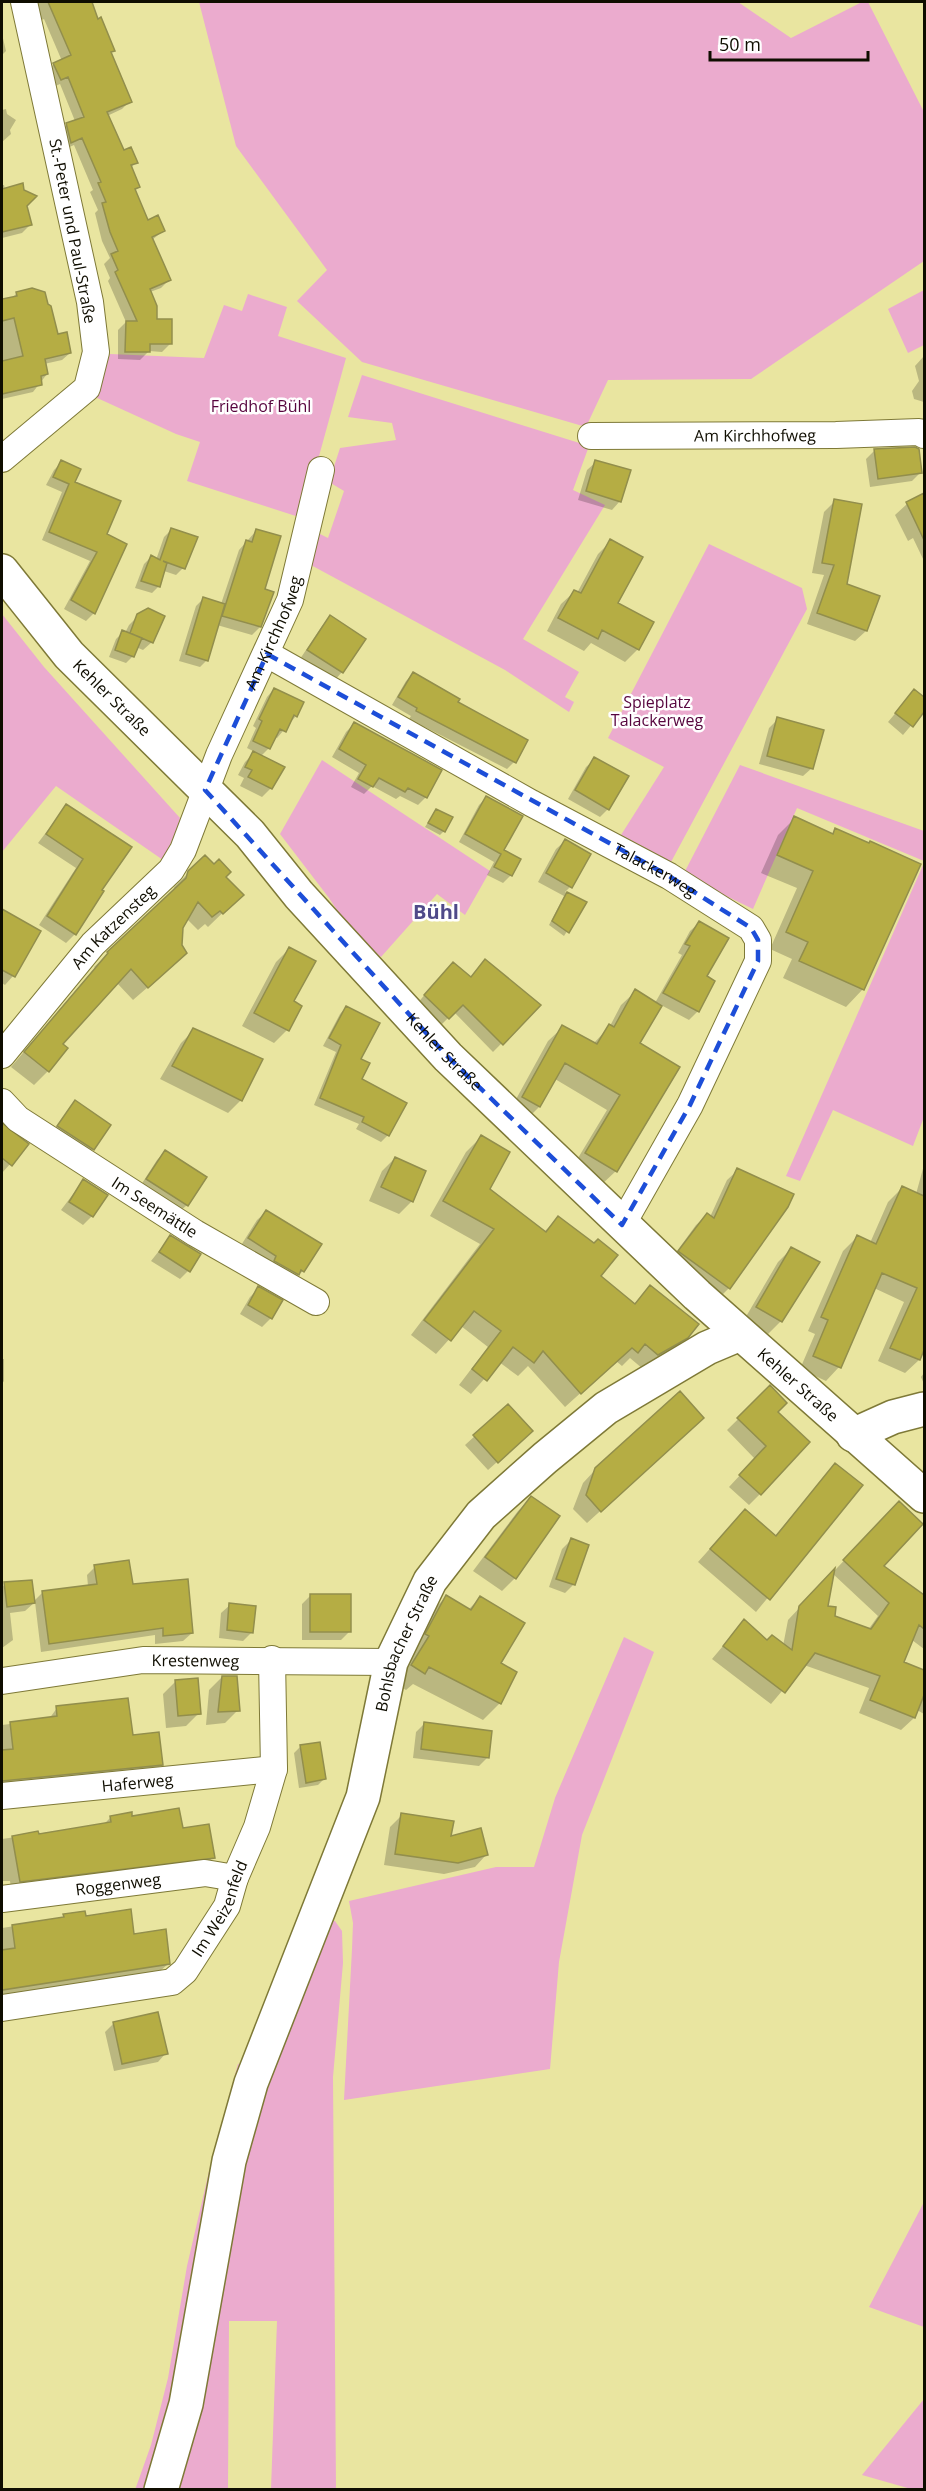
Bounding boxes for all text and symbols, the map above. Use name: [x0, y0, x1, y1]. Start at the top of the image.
scale bar: [710, 24, 868, 62]
text: 50 m: [719, 32, 761, 56]
street label: St.-Peter und Paul-Straße: [44, 137, 102, 325]
park label: Friedhof Bühl: [211, 395, 311, 417]
street label: Am Kirchhofweg: [694, 424, 816, 447]
street label: Am Kirchhofweg: [239, 573, 306, 693]
street label: Kehler Straße: [68, 654, 156, 741]
park label: Spieplatz Talackerweg: [611, 691, 703, 731]
street label: Talackerweg: [610, 838, 701, 902]
street label: Am Katzensteg: [66, 879, 160, 973]
district label: Bühl: [413, 898, 459, 925]
street label: Kehler Straße: [401, 1008, 488, 1096]
street label: Im Seemättle: [107, 1171, 202, 1243]
street label: Kehler Straße: [753, 1343, 843, 1426]
street label: Bohlsbacher Straße: [370, 1570, 442, 1714]
street label: Krestenweg: [152, 1649, 240, 1672]
street label: Haferweg: [101, 1768, 174, 1797]
street label: Im Weizenfeld: [186, 1857, 252, 1961]
street label: Roggenweg: [74, 1868, 162, 1900]

